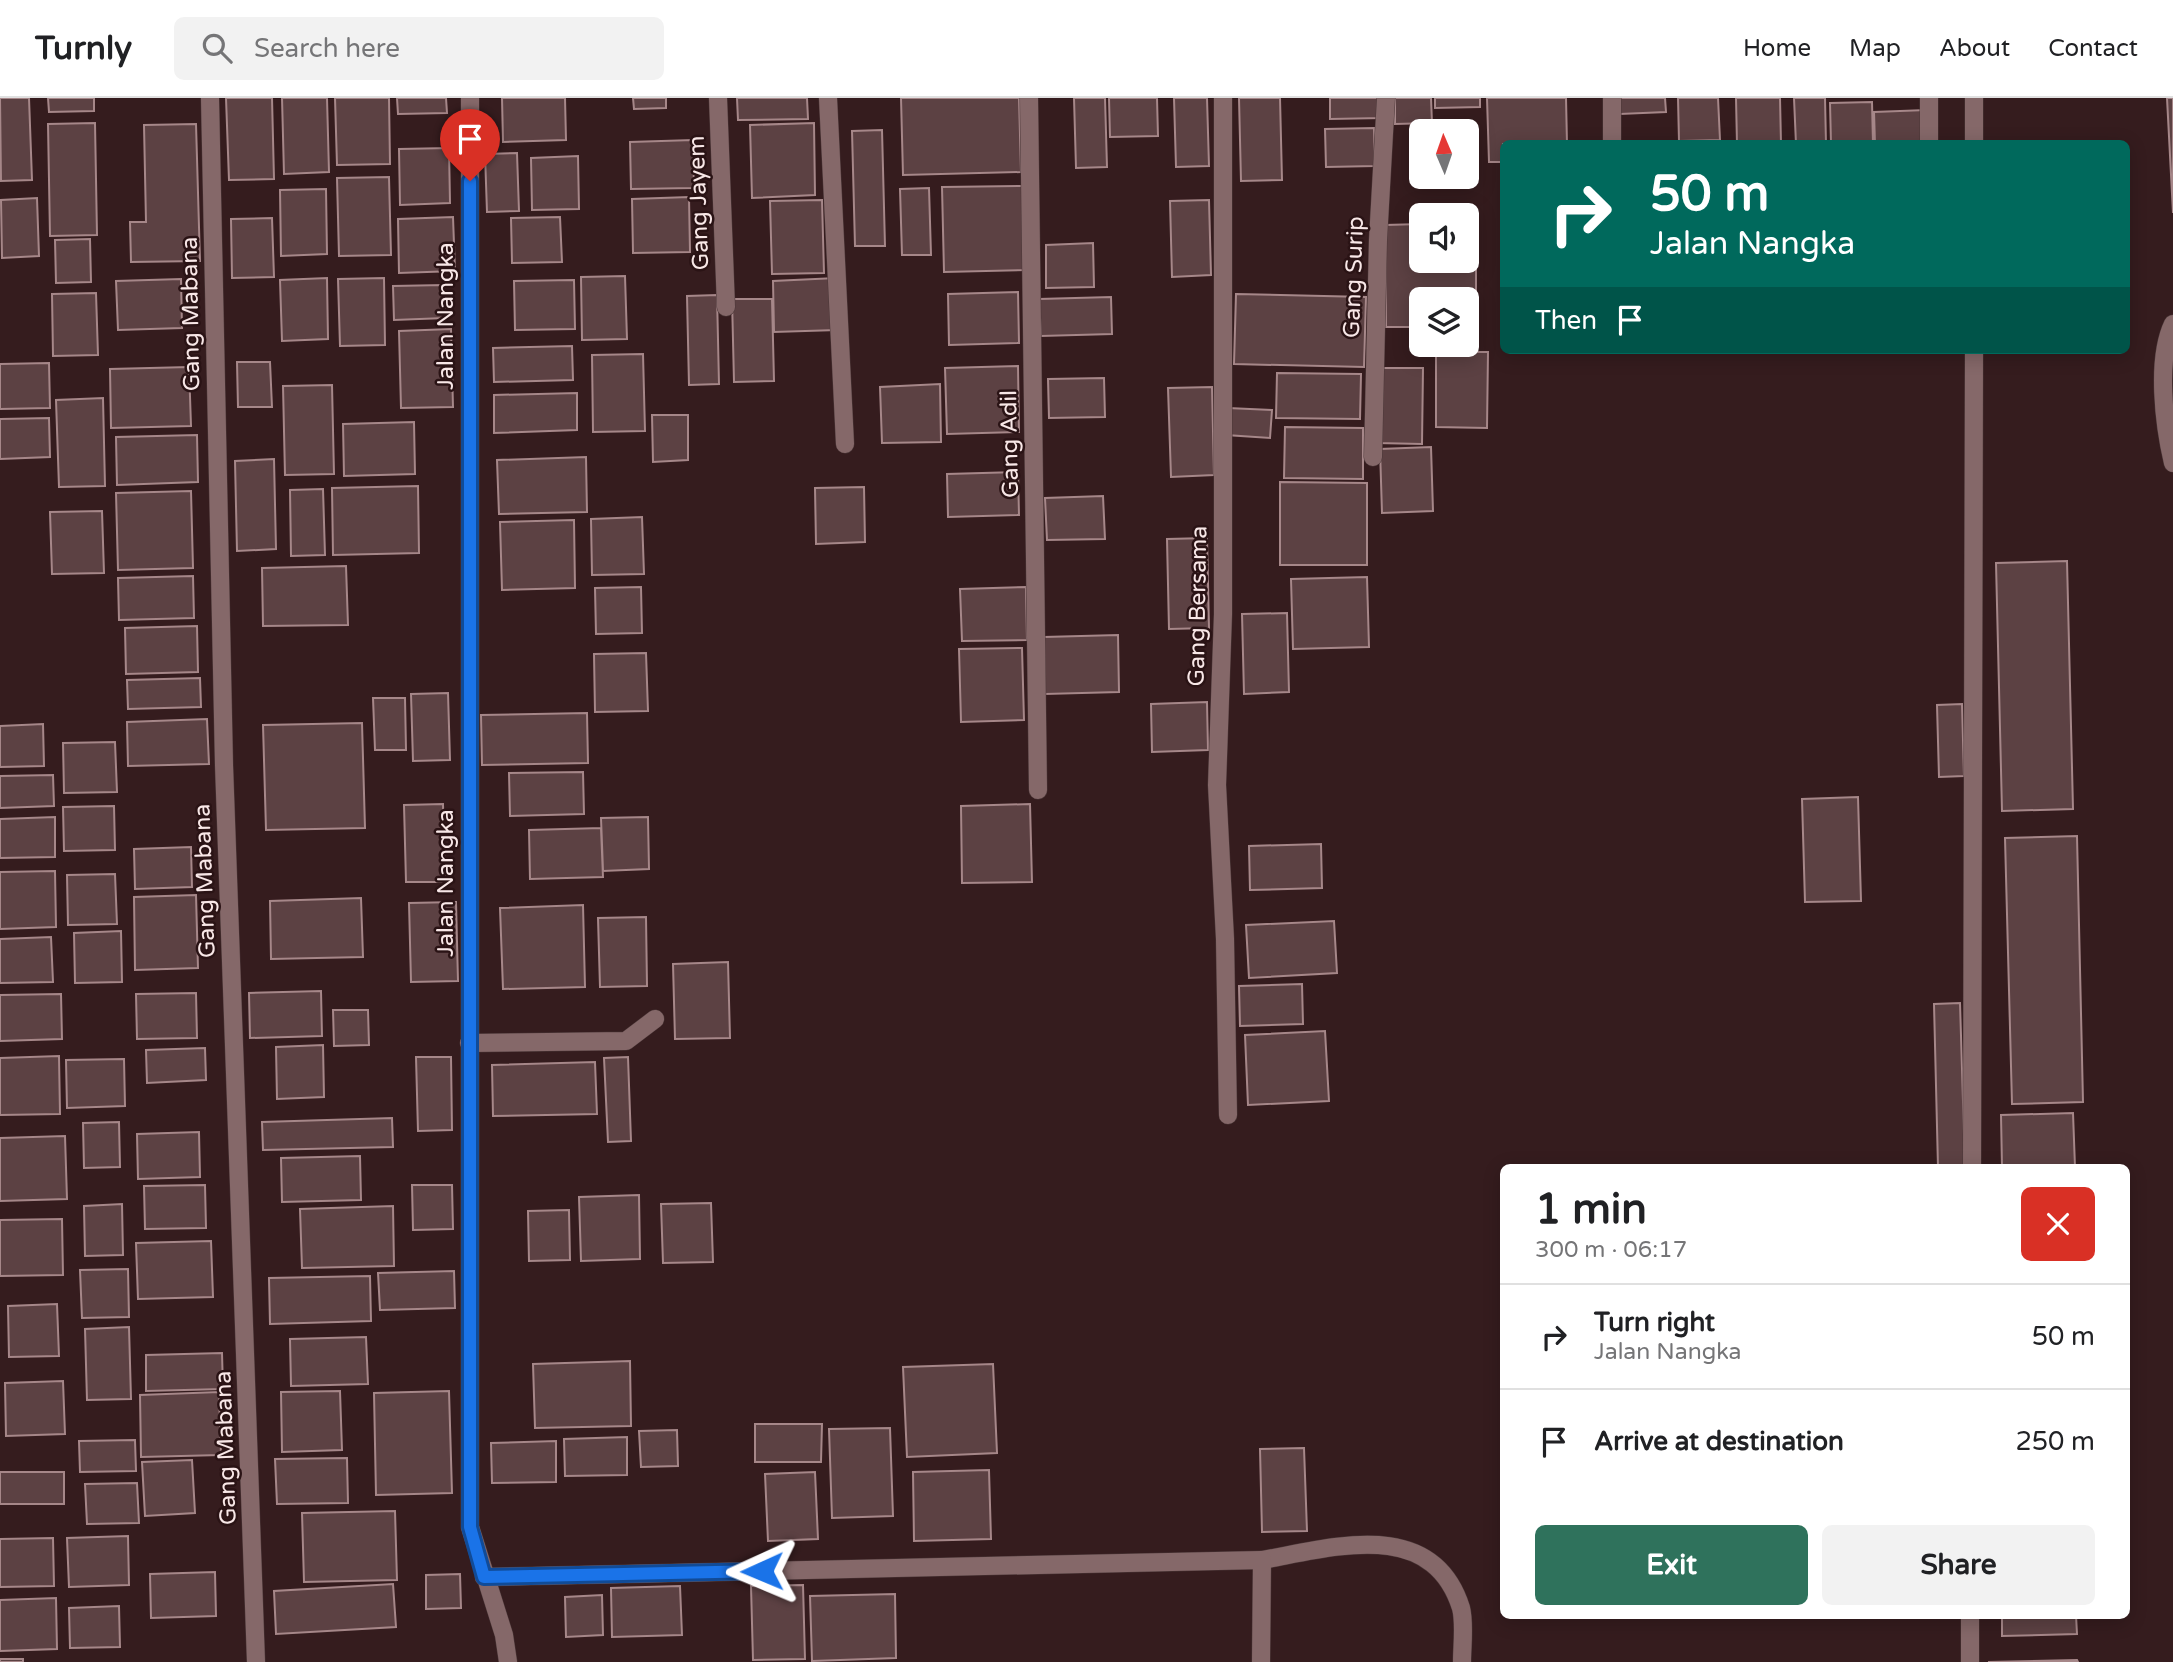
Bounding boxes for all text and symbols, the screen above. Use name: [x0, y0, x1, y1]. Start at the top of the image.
search box: [174, 17, 664, 80]
text: Turnly: [35, 29, 132, 68]
icon: search: [198, 29, 236, 67]
text: Search here: [254, 33, 400, 64]
text: Home: [1743, 34, 1811, 63]
text: Map: [1849, 34, 1901, 63]
text: About: [1939, 34, 2010, 63]
text: Contact: [2048, 34, 2138, 63]
pin: [440, 109, 500, 181]
north arrow: [1409, 119, 1479, 189]
map controls: [1409, 119, 1479, 357]
icon: arrive: [451, 120, 489, 158]
street label: Gang Jayem: [683, 135, 715, 271]
text: 50 m: [1650, 165, 1769, 224]
icon: right: [1535, 168, 1626, 259]
button: sound: [1409, 203, 1479, 273]
street label: Gang Surip: [1338, 216, 1370, 338]
text: Jalan Nangka: [1650, 225, 1855, 263]
street label: Gang Mabana: [176, 237, 206, 391]
street label: Jalan Nangka: [432, 242, 460, 390]
button: layers: [1409, 287, 1479, 357]
icon: arrive: [1611, 301, 1649, 339]
text: Then: [1535, 305, 1597, 336]
street label: Gang Adil: [995, 390, 1025, 498]
street label: Gang Bersama: [1183, 526, 1213, 686]
street label: Gang Mabana: [188, 803, 222, 959]
street label: Jalan Nangka: [432, 809, 460, 957]
text: 1 min: [1535, 1184, 1647, 1235]
button: close: [2021, 1187, 2095, 1261]
text: 300 m · 06:17: [1535, 1236, 1687, 1264]
text: Turn right: [1594, 1307, 1715, 1338]
icon: right: [1535, 1318, 1573, 1356]
text: 50 m: [2032, 1321, 2095, 1352]
text: Jalan Nangka: [1594, 1338, 1741, 1366]
street label: Gang Mabana: [209, 1370, 243, 1526]
icon: arrive: [1535, 1423, 1573, 1461]
text: Arrive at destination: [1594, 1426, 1844, 1457]
text: 250 m: [2015, 1426, 2095, 1457]
button: Exit: [1535, 1525, 1808, 1605]
button: Share: [1822, 1525, 2095, 1605]
position arrow: [725, 1534, 799, 1608]

